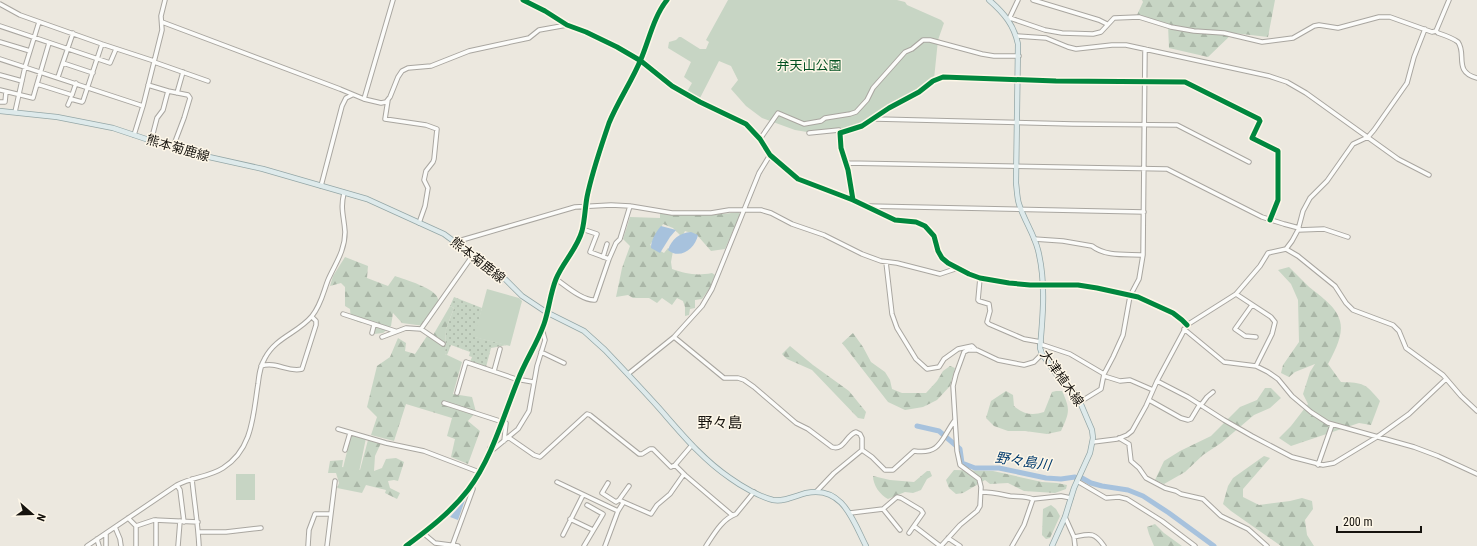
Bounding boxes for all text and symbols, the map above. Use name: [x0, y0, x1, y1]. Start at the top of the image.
park label: 弁天山公園: [776, 58, 842, 73]
street label: 熊本菊鹿線: [145, 132, 211, 164]
street label: 熊本菊鹿線: [448, 234, 508, 286]
street label: 大津植木線: [1037, 347, 1087, 409]
district label: 野々島: [697, 414, 743, 432]
water label: 野々島川: [994, 449, 1054, 473]
north arrow: [12, 494, 52, 534]
scale bar: [1337, 508, 1421, 534]
text: N: [34, 512, 48, 523]
text: 200 m: [1343, 515, 1373, 529]

